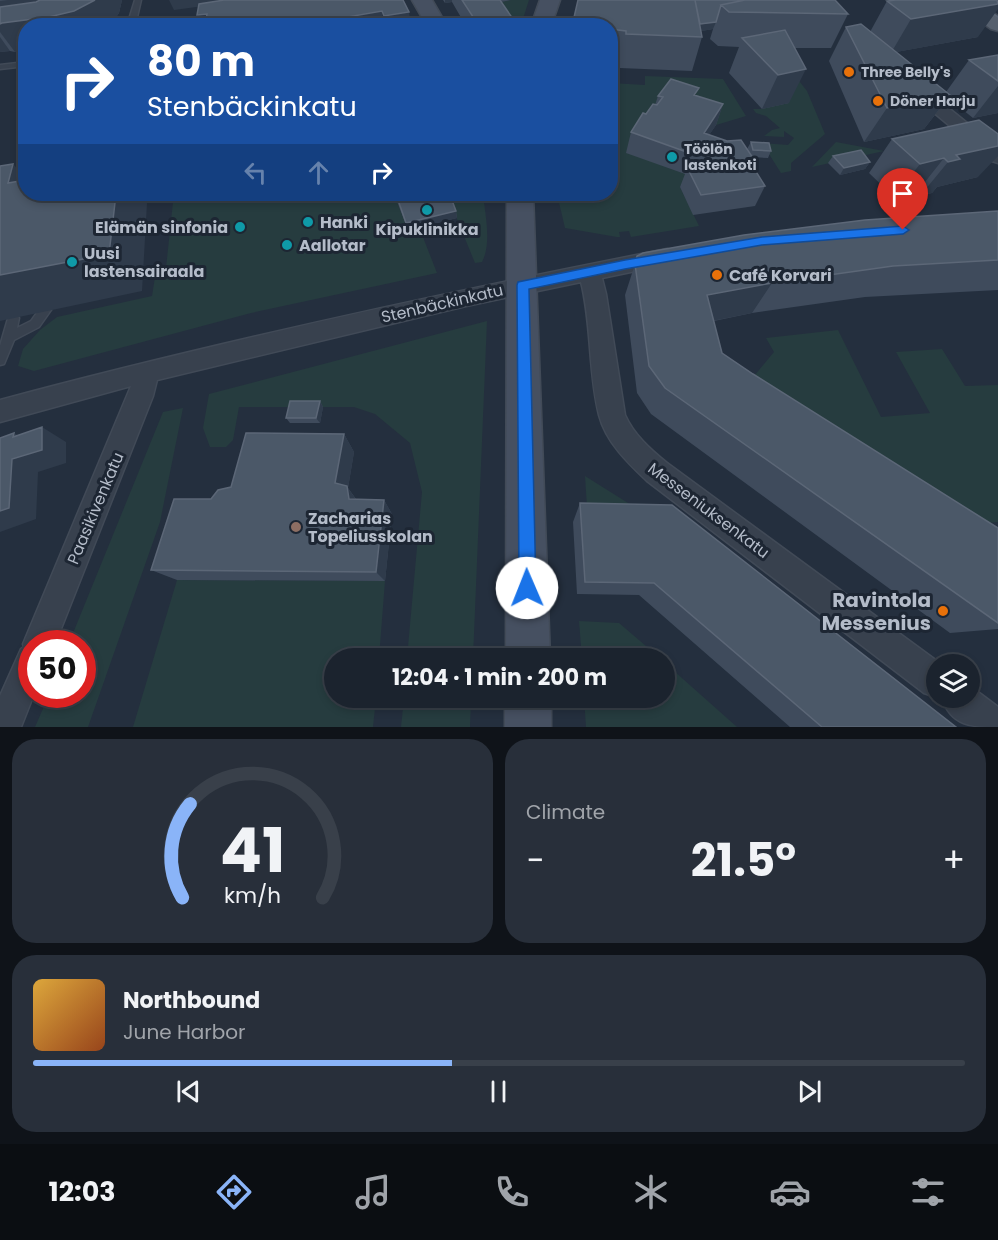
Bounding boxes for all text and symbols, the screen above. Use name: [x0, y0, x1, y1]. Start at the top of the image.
text: 80 m: [147, 32, 255, 91]
icon: right: [48, 42, 126, 120]
place label: Three Belly's: [861, 62, 951, 82]
marker: Three Belly's: [842, 65, 856, 79]
text: Stenbäckinkatu: [147, 88, 357, 125]
place label: Döner Harju: [890, 91, 975, 111]
marker: Döner Harju: [871, 94, 885, 108]
place label: Töölön lastenkoti: [684, 139, 757, 175]
marker: Töölön lastenkoti: [665, 150, 679, 164]
icon: left: [239, 156, 272, 189]
icon: ahead: [302, 156, 335, 189]
icon: right: [365, 156, 398, 189]
pin: [877, 168, 928, 230]
icon: arrive: [886, 177, 919, 210]
marker: Kipuklinikka: [420, 203, 434, 217]
place label: Hanki: [320, 211, 368, 234]
marker: Hanki: [301, 215, 315, 229]
place label: Elämän sinfonia: [95, 216, 228, 239]
place label: Kipuklinikka: [376, 218, 479, 241]
marker: Elämän sinfonia: [233, 220, 247, 234]
place label: Aallotar: [299, 234, 366, 257]
marker: Aallotar: [280, 238, 294, 252]
place label: Uusi lastensairaala: [84, 242, 204, 283]
marker: Uusi lastensairaala: [65, 255, 79, 269]
place label: Café Korvari: [729, 264, 832, 287]
marker: Café Korvari: [710, 268, 724, 282]
street label: Stenbäckinkatu: [379, 278, 505, 329]
street label: Paasikivenkatu: [62, 449, 129, 568]
street label: Messeniuksenkatu: [643, 457, 774, 564]
place label: Zacharias Topeliusskolan: [308, 507, 433, 548]
marker: Zacharias Topeliusskolan: [289, 520, 303, 534]
position arrow: [495, 556, 559, 620]
place label: Ravintola Messenius: [822, 586, 931, 637]
marker: Ravintola Messenius: [936, 604, 950, 618]
speed limit sign: 50: [18, 630, 96, 708]
map controls: [926, 654, 980, 708]
button: layers: [926, 654, 980, 708]
text: 12:04 · 1 min · 200 m: [392, 662, 607, 693]
text: Climate: [526, 798, 605, 826]
text: 41: [220, 806, 285, 894]
text: 21.5°: [691, 829, 796, 892]
text: −: [526, 837, 544, 884]
text: +: [942, 837, 965, 884]
text: km/h: [224, 880, 281, 911]
text: Northbound: [123, 985, 260, 1016]
text: June Harbor: [123, 1018, 246, 1046]
icon: previous: [172, 1075, 205, 1108]
icon: pause: [482, 1075, 515, 1108]
icon: next: [793, 1075, 826, 1108]
icon: directions: [213, 1171, 255, 1213]
icon: music: [352, 1171, 394, 1213]
icon: phone: [491, 1171, 533, 1213]
icon: climate: [630, 1171, 672, 1213]
icon: car: [769, 1171, 811, 1213]
icon: filters: [907, 1171, 949, 1213]
text: 12:03: [48, 1173, 116, 1210]

